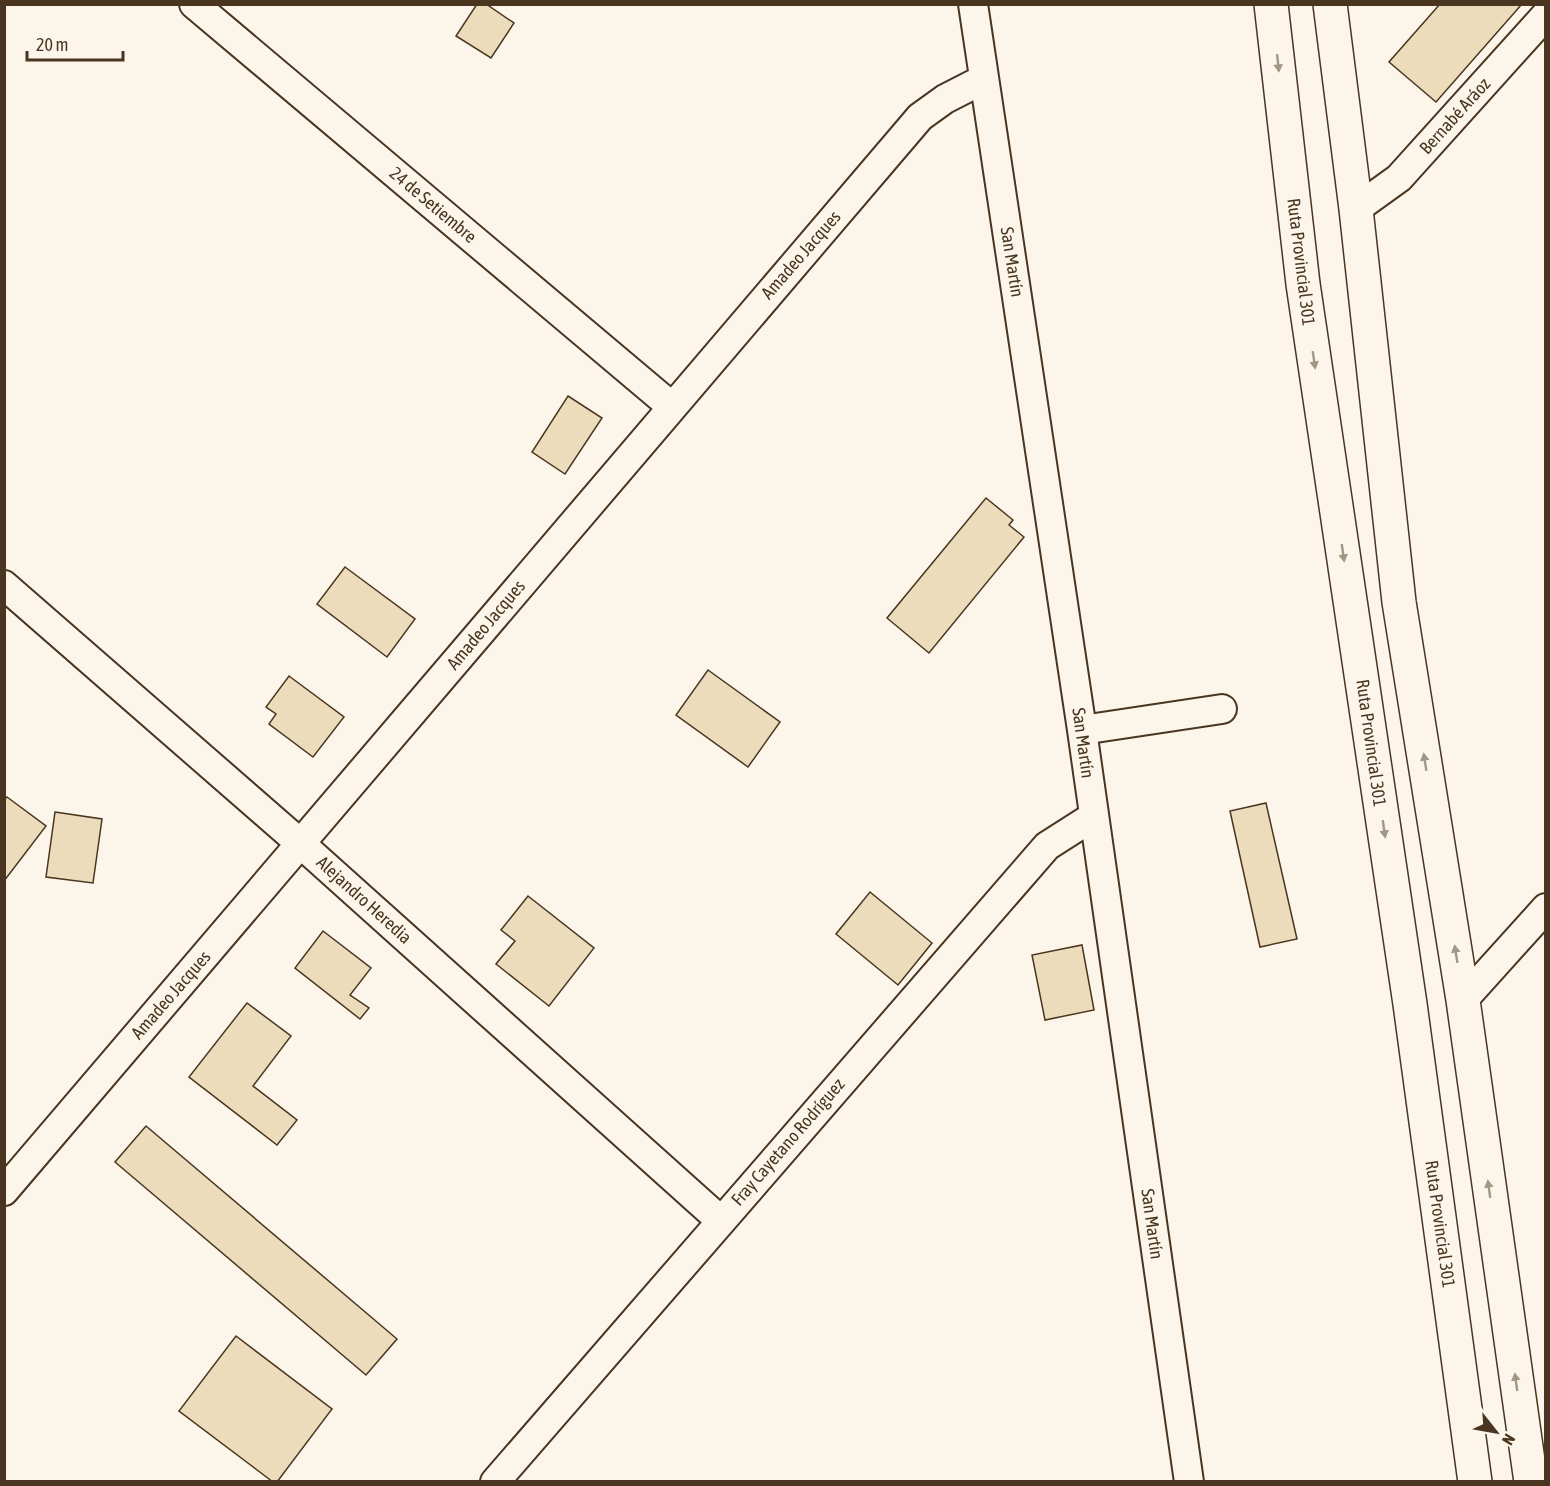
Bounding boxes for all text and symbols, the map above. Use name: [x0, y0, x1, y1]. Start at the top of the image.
scale bar: [27, 24, 123, 62]
text: 20 m: [36, 34, 68, 55]
one-way arrow: [1273, 53, 1282, 72]
street label: Bernabé Aráoz: [1415, 73, 1495, 158]
street label: 24 de Setiembre: [386, 162, 481, 247]
street label: Ruta Provincial 301: [1283, 197, 1320, 327]
street label: Amadeo Jacques: [757, 206, 845, 303]
street label: San Martín: [997, 225, 1028, 299]
one-way arrow: [1310, 351, 1319, 370]
one-way arrow: [1338, 544, 1347, 563]
street label: Amadeo Jacques: [442, 576, 529, 674]
street label: Ruta Provincial 301: [1352, 678, 1391, 808]
street label: San Martín: [1068, 706, 1099, 779]
one-way arrow: [1420, 752, 1429, 771]
one-way arrow: [1379, 820, 1388, 839]
street label: Alejandro Heredia: [312, 851, 416, 948]
one-way arrow: [1451, 945, 1460, 964]
street label: Amadeo Jacques: [127, 946, 215, 1043]
street label: Fray Cayetano Rodríguez: [727, 1073, 849, 1210]
street label: Ruta Provincial 301: [1421, 1159, 1460, 1289]
one-way arrow: [1485, 1179, 1494, 1198]
street label: San Martín: [1137, 1187, 1168, 1260]
one-way arrow: [1512, 1372, 1521, 1391]
north arrow: [1466, 1402, 1526, 1462]
text: N: [1499, 1431, 1519, 1448]

